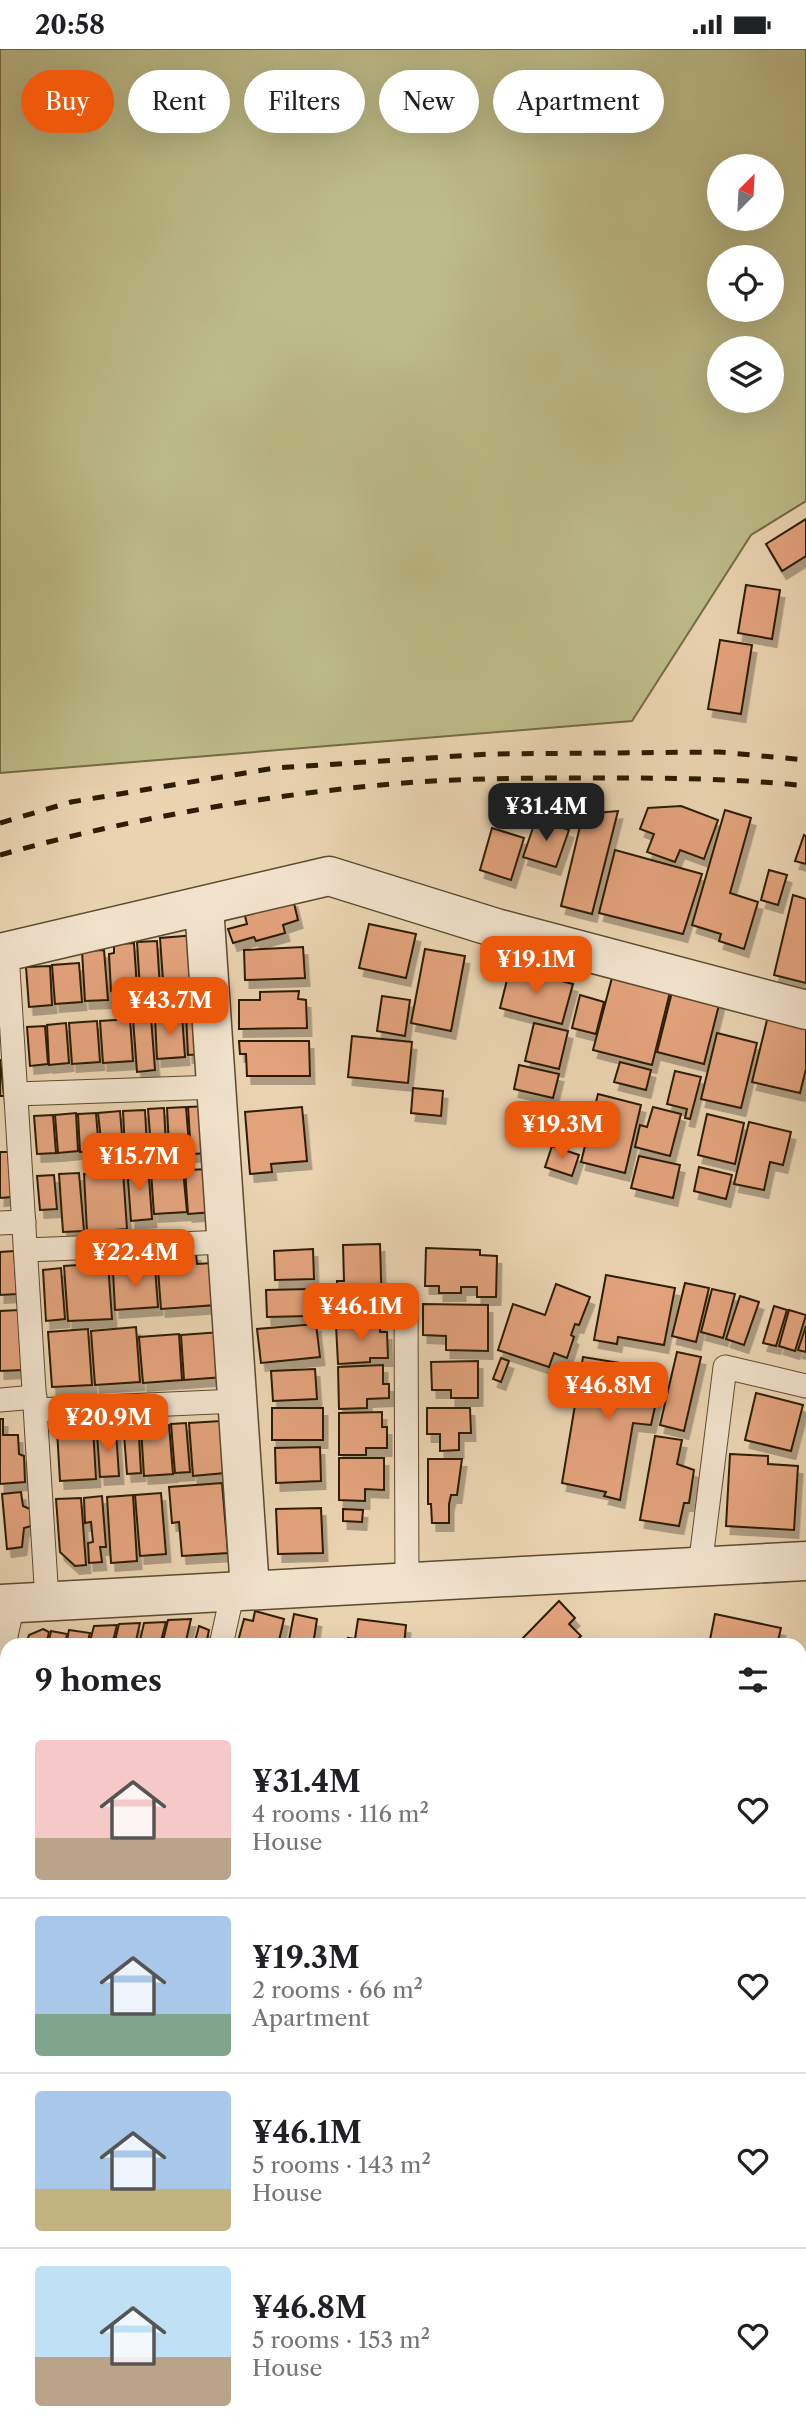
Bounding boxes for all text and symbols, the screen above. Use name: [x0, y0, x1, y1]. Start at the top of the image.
text: 20:58: [35, 9, 105, 41]
chip: Buy: [21, 70, 114, 133]
chip: Rent: [128, 70, 230, 133]
chip: Filters: [244, 70, 365, 133]
chip: New: [379, 70, 479, 133]
chip: Apartment: [493, 70, 664, 133]
north arrow: [707, 154, 784, 231]
map controls: [707, 154, 784, 413]
button: locate: [707, 245, 784, 322]
button: layers: [707, 336, 784, 413]
pin: ¥31.4M: [489, 783, 603, 843]
text: ¥31.4M: [504, 792, 588, 820]
pin: ¥19.1M: [479, 937, 593, 996]
text: ¥19.1M: [496, 945, 576, 973]
pin: ¥43.7M: [113, 977, 227, 1037]
text: ¥43.7M: [128, 986, 212, 1014]
pin: ¥19.3M: [505, 1101, 619, 1161]
text: ¥19.3M: [521, 1110, 603, 1138]
pin: ¥15.7M: [82, 1133, 196, 1193]
text: ¥15.7M: [98, 1142, 180, 1170]
pin: ¥22.4M: [78, 1229, 192, 1289]
text: ¥22.4M: [91, 1238, 179, 1266]
pin: ¥46.1M: [304, 1283, 418, 1343]
text: ¥46.1M: [319, 1292, 403, 1320]
pin: ¥46.8M: [551, 1363, 665, 1422]
text: ¥46.8M: [564, 1371, 652, 1399]
pin: ¥20.9M: [51, 1395, 165, 1454]
text: ¥20.9M: [64, 1403, 152, 1431]
icon: filters: [734, 1661, 772, 1699]
text: 9 homes: [35, 1662, 162, 1699]
text: ¥31.4M: [252, 1763, 361, 1800]
icon: home: [91, 1768, 175, 1852]
icon: heart: [734, 1791, 772, 1829]
text: 4 rooms · 116 m²: [252, 1800, 429, 1828]
text: House: [252, 1828, 322, 1856]
text: ¥19.3M: [252, 1939, 360, 1976]
icon: home: [91, 1944, 175, 2028]
icon: heart: [734, 1967, 772, 2005]
text: 2 rooms · 66 m²: [252, 1976, 423, 2004]
text: Apartment: [252, 2004, 370, 2032]
text: ¥46.1M: [252, 2114, 362, 2151]
icon: home: [91, 2119, 175, 2203]
icon: heart: [734, 2142, 772, 2180]
text: 5 rooms · 143 m²: [252, 2151, 431, 2179]
text: House: [252, 2179, 322, 2207]
text: ¥46.8M: [252, 2289, 367, 2326]
icon: home: [91, 2294, 175, 2378]
icon: heart: [734, 2317, 772, 2355]
text: 5 rooms · 153 m²: [252, 2326, 430, 2354]
text: House: [252, 2354, 322, 2382]

